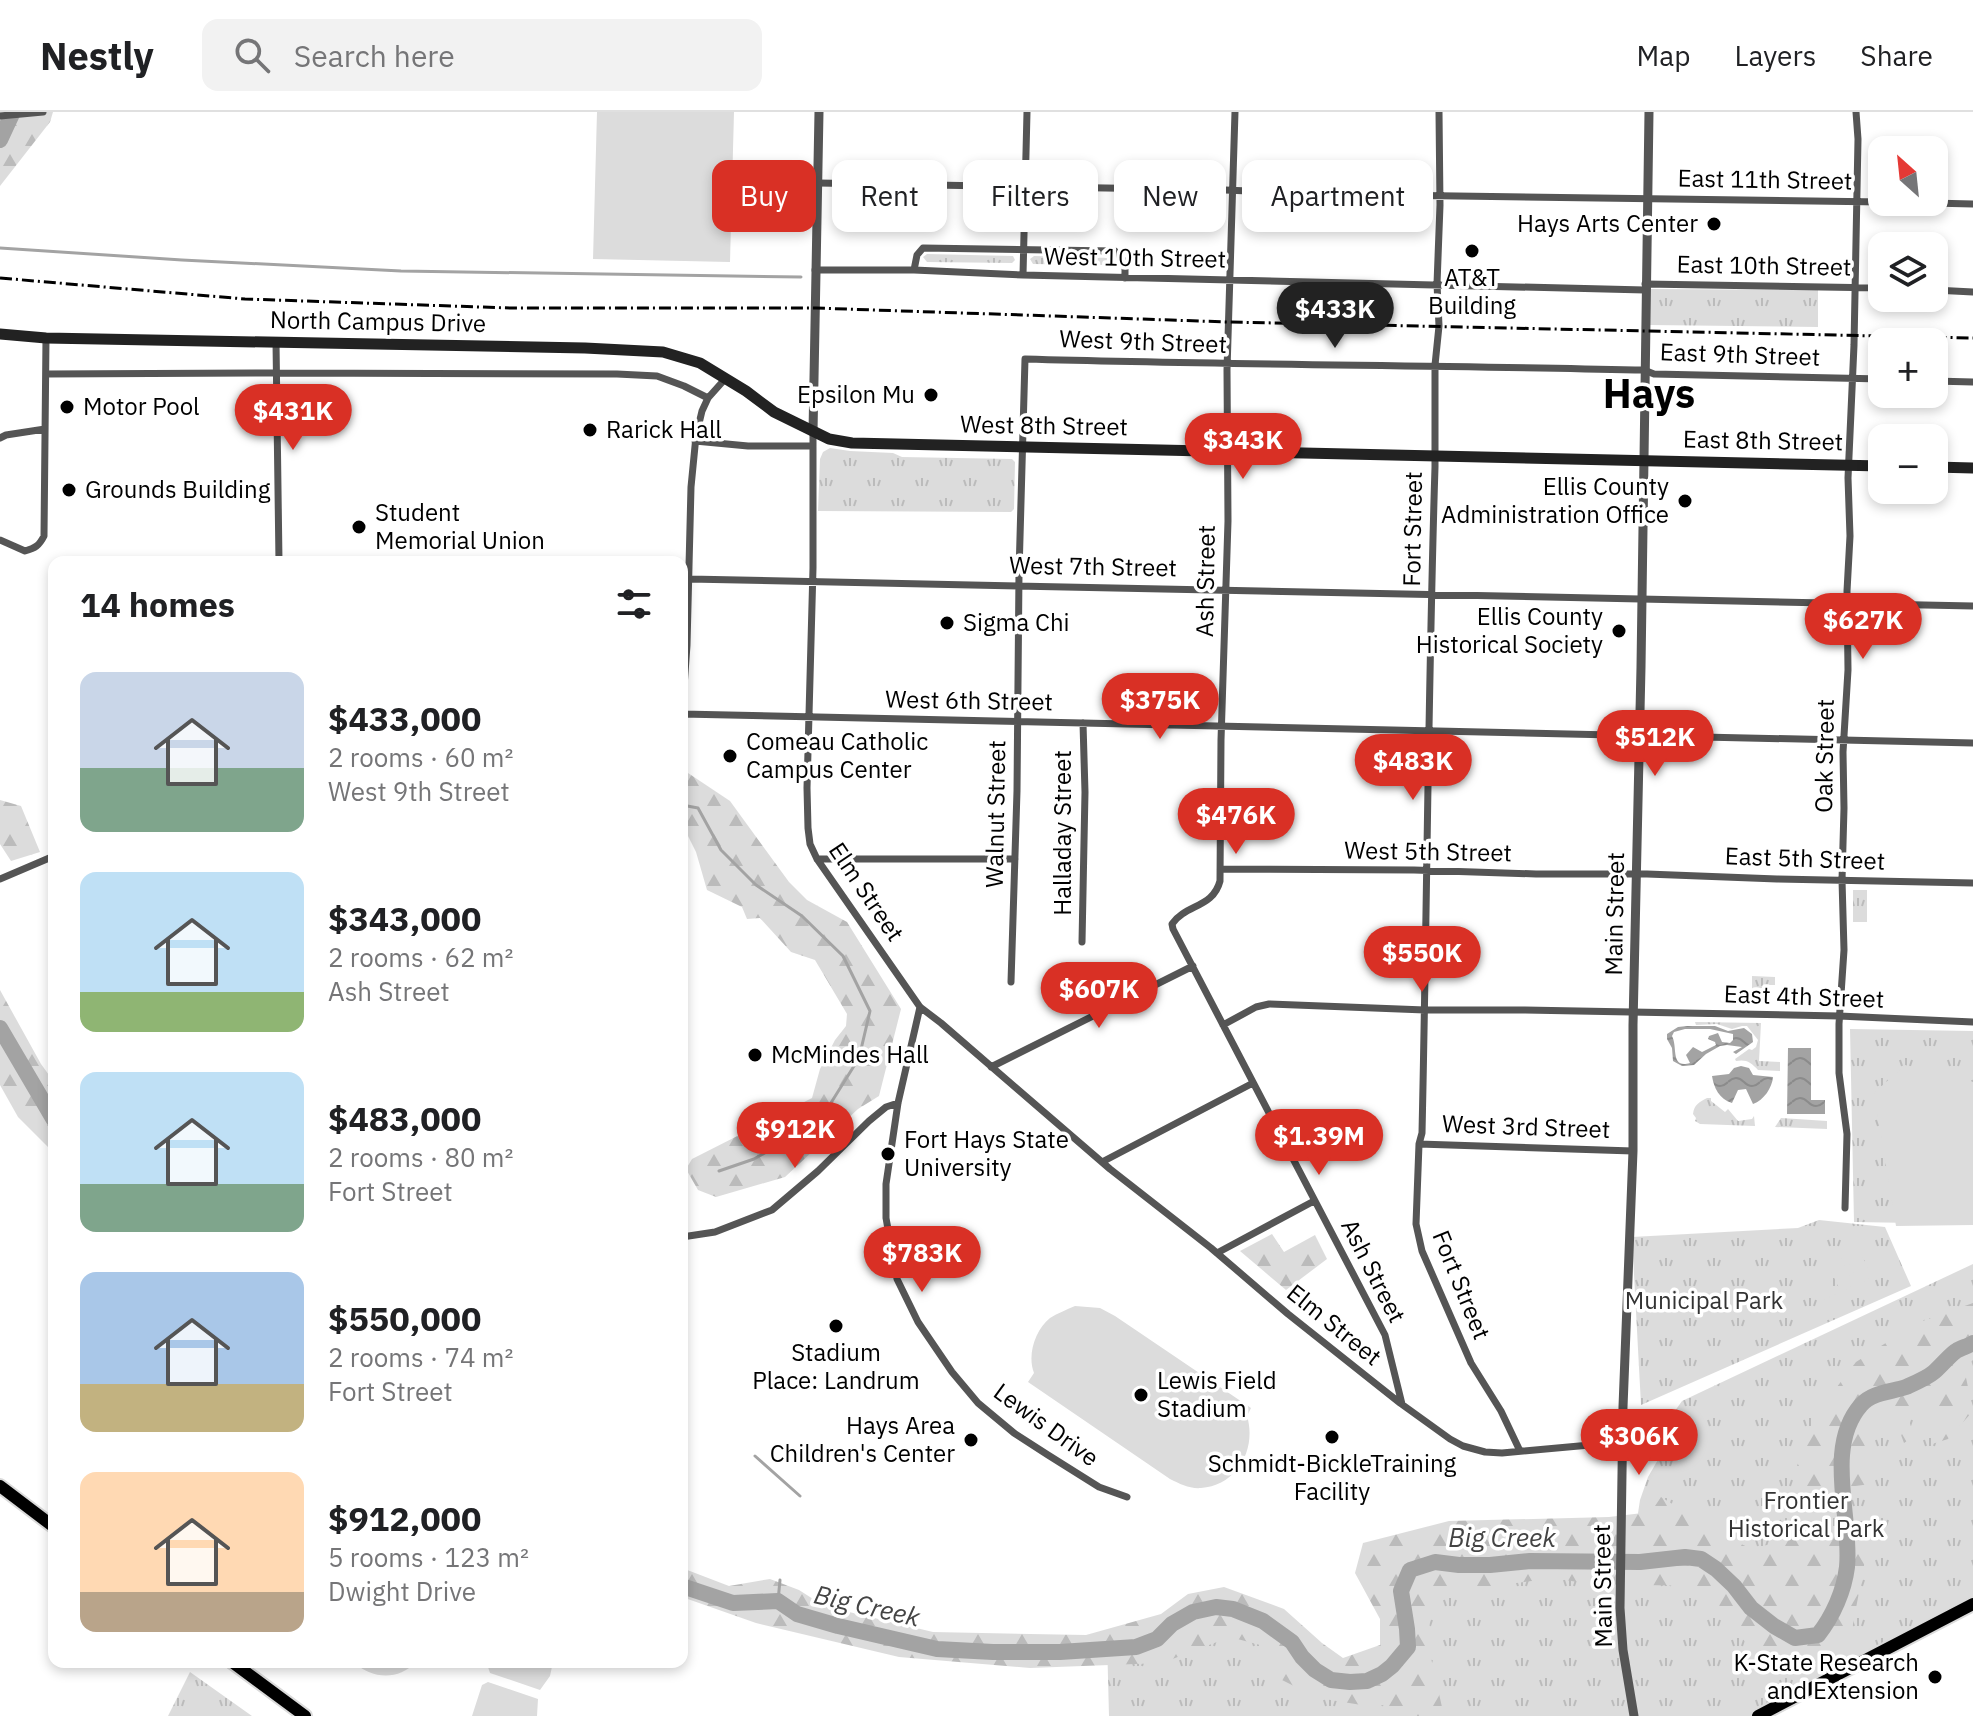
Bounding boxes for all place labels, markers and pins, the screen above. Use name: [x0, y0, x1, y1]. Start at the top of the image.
place label: Hays Arts Center: [1517, 207, 1698, 239]
marker: Hays Arts Center: [1705, 215, 1723, 233]
marker: AT&T Building: [1463, 242, 1481, 260]
place label: AT&T Building: [1428, 261, 1516, 321]
pin: $433K: [1279, 282, 1391, 350]
place label: Epsilon Mu: [797, 378, 915, 410]
pin: $431K: [237, 384, 349, 452]
marker: Epsilon Mu: [922, 386, 940, 404]
place label: Motor Pool: [83, 390, 200, 422]
marker: Motor Pool: [58, 398, 76, 416]
place label: Rarick Hall: [606, 413, 722, 445]
pin: $343K: [1187, 413, 1299, 481]
marker: Rarick Hall: [581, 421, 599, 439]
place label: Ellis County Administration Office: [1441, 470, 1669, 530]
place label: Grounds Building: [85, 473, 271, 505]
marker: Grounds Building: [60, 481, 78, 499]
marker: Ellis County Administration Office: [1676, 492, 1694, 510]
place label: Student Memorial Union: [375, 496, 545, 556]
marker: Student Memorial Union: [350, 518, 368, 536]
pin: $627K: [1807, 593, 1919, 661]
place label: Ellis County Historical Society: [1416, 600, 1603, 660]
place label: Sigma Chi: [963, 606, 1070, 638]
marker: Sigma Chi: [938, 614, 956, 632]
marker: Ellis County Historical Society: [1610, 622, 1628, 640]
pin: $375K: [1104, 673, 1216, 741]
pin: $512K: [1599, 710, 1711, 778]
place label: Comeau Catholic Campus Center: [746, 725, 928, 785]
pin: $483K: [1357, 734, 1469, 802]
marker: Comeau Catholic Campus Center: [721, 747, 739, 765]
pin: $476K: [1180, 788, 1292, 856]
pin: $550K: [1366, 926, 1478, 994]
pin: $607K: [1043, 962, 1155, 1030]
place label: McMindes Hall: [771, 1038, 929, 1070]
marker: McMindes Hall: [746, 1046, 764, 1064]
pin: $912K: [739, 1102, 851, 1170]
pin: $1.39M: [1254, 1109, 1384, 1177]
place label: Fort Hays State University: [904, 1123, 1069, 1183]
marker: Fort Hays State University: [879, 1145, 897, 1163]
pin: $783K: [866, 1226, 978, 1294]
marker: Stadium Place: Landrum: [827, 1317, 845, 1335]
place label: Stadium Place: Landrum: [752, 1336, 920, 1396]
place label: Lewis Field Stadium: [1157, 1364, 1277, 1424]
marker: Lewis Field Stadium: [1132, 1386, 1150, 1404]
place label: Hays Area Children's Center: [770, 1409, 955, 1469]
pin: $306K: [1583, 1409, 1695, 1477]
marker: Schmidt-BickleTraining Facility: [1323, 1428, 1341, 1446]
marker: Hays Area Children's Center: [962, 1431, 980, 1449]
place label: Schmidt-BickleTraining Facility: [1208, 1447, 1457, 1507]
place label: K-State Research and Extension: [1733, 1646, 1919, 1706]
marker: K-State Research and Extension: [1926, 1668, 1944, 1686]

